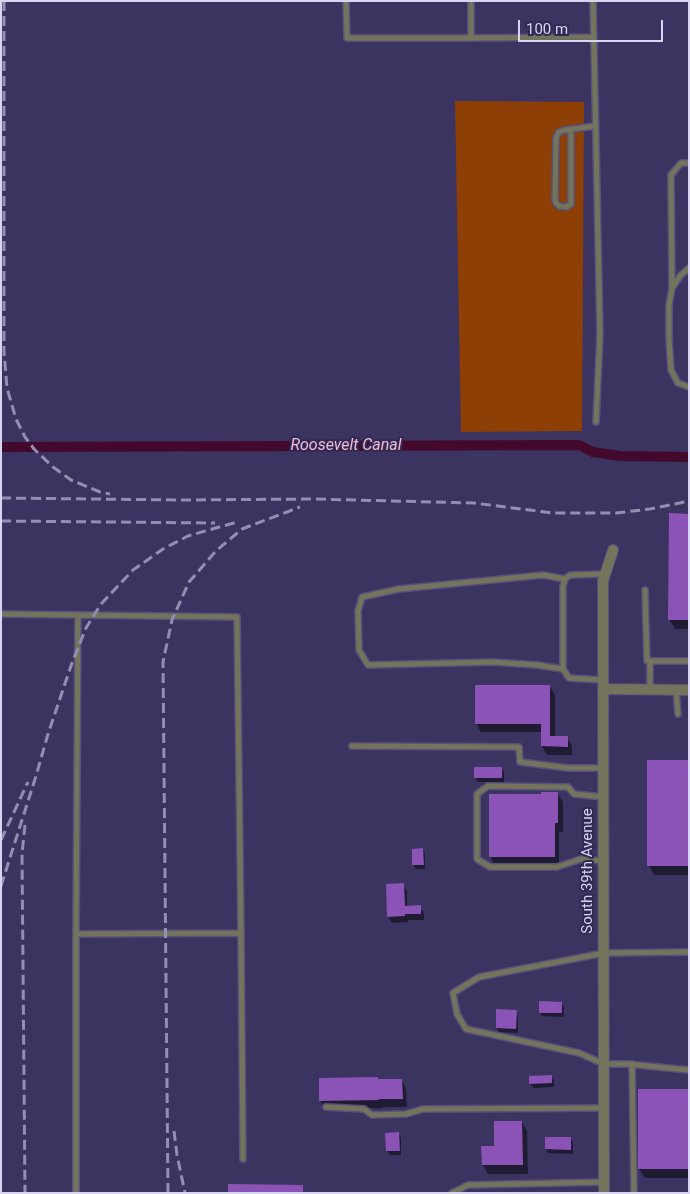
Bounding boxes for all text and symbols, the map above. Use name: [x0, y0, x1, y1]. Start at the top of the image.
scale bar: [520, 10, 665, 42]
text: 100 m: [526, 20, 568, 38]
water label: Roosevelt Canal: [290, 436, 402, 456]
street label: South 39th Avenue: [579, 808, 597, 934]

